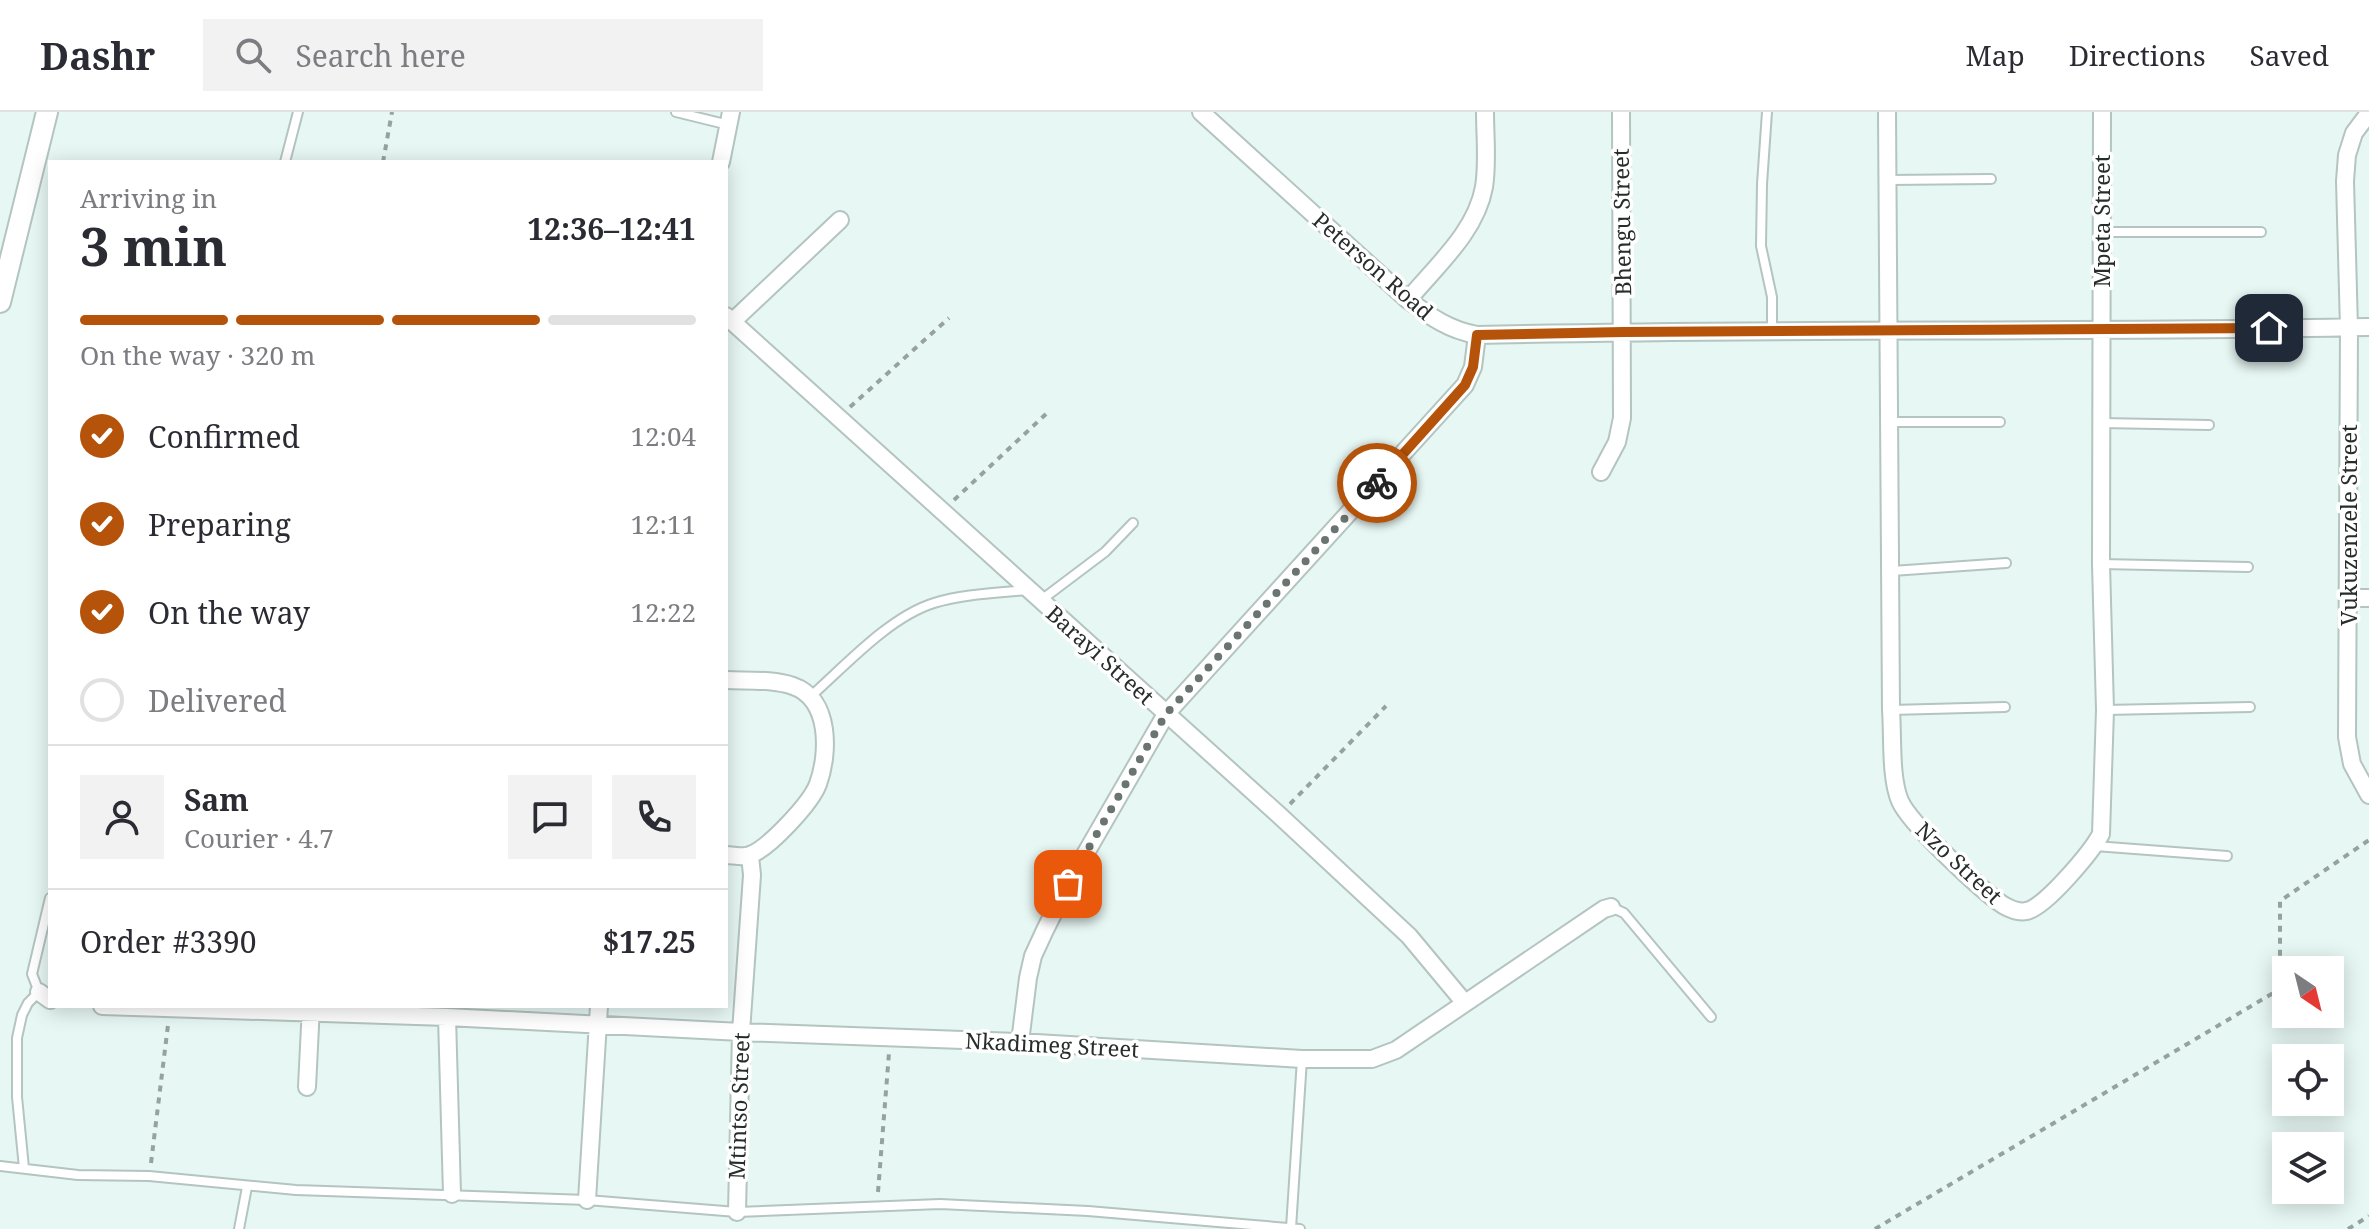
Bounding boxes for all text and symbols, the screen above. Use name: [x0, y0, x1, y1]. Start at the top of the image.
search box: [203, 19, 763, 91]
text: Dashr: [40, 29, 155, 81]
icon: search: [231, 33, 275, 77]
text: Search here: [295, 35, 466, 76]
text: Map: [1965, 36, 2025, 74]
text: Directions: [2069, 36, 2206, 74]
text: Saved: [2250, 36, 2329, 74]
street label: Bhengu Street: [1605, 148, 1637, 296]
street label: Mpeta Street: [2086, 154, 2116, 288]
text: Arriving in: [80, 180, 217, 216]
street label: Peterson Road: [1307, 205, 1441, 326]
text: 12:36–12:41: [527, 208, 696, 249]
text: 3 min: [80, 210, 227, 281]
pin: [2235, 294, 2303, 362]
icon: home: [2247, 306, 2291, 350]
text: On the way · 320 m: [80, 337, 315, 373]
icon: check: [80, 414, 124, 458]
text: Confirmed: [148, 416, 300, 457]
text: 12:04: [630, 418, 696, 454]
street label: Vukuzenzele Street: [2333, 424, 2363, 626]
courier: [1337, 443, 1417, 523]
icon: bike: [1355, 461, 1399, 505]
icon: check: [80, 502, 124, 546]
text: Preparing: [148, 504, 291, 545]
text: 12:11: [630, 506, 696, 542]
icon: check: [80, 590, 124, 634]
text: On the way: [148, 592, 310, 633]
text: 12:22: [630, 594, 696, 630]
street label: Barayi Street: [1040, 598, 1161, 711]
text: Delivered: [148, 680, 287, 721]
button: person: [80, 775, 164, 859]
button: chat: [508, 775, 592, 859]
button: phone: [612, 775, 696, 859]
text: Sam: [184, 779, 249, 820]
street label: Nzo Street: [1910, 815, 2010, 910]
text: Courier · 4.7: [184, 820, 334, 856]
pin: [1034, 850, 1102, 918]
icon: bag: [1046, 862, 1090, 906]
text: Order #3390: [80, 921, 257, 962]
text: $17.25: [602, 921, 696, 962]
north arrow: [2272, 956, 2344, 1028]
map controls: [2272, 956, 2344, 1204]
street label: Nkadimeg Street: [964, 1024, 1140, 1064]
street label: Mtintso Street: [720, 1032, 756, 1180]
button: locate: [2272, 1044, 2344, 1116]
button: layers: [2272, 1132, 2344, 1204]

